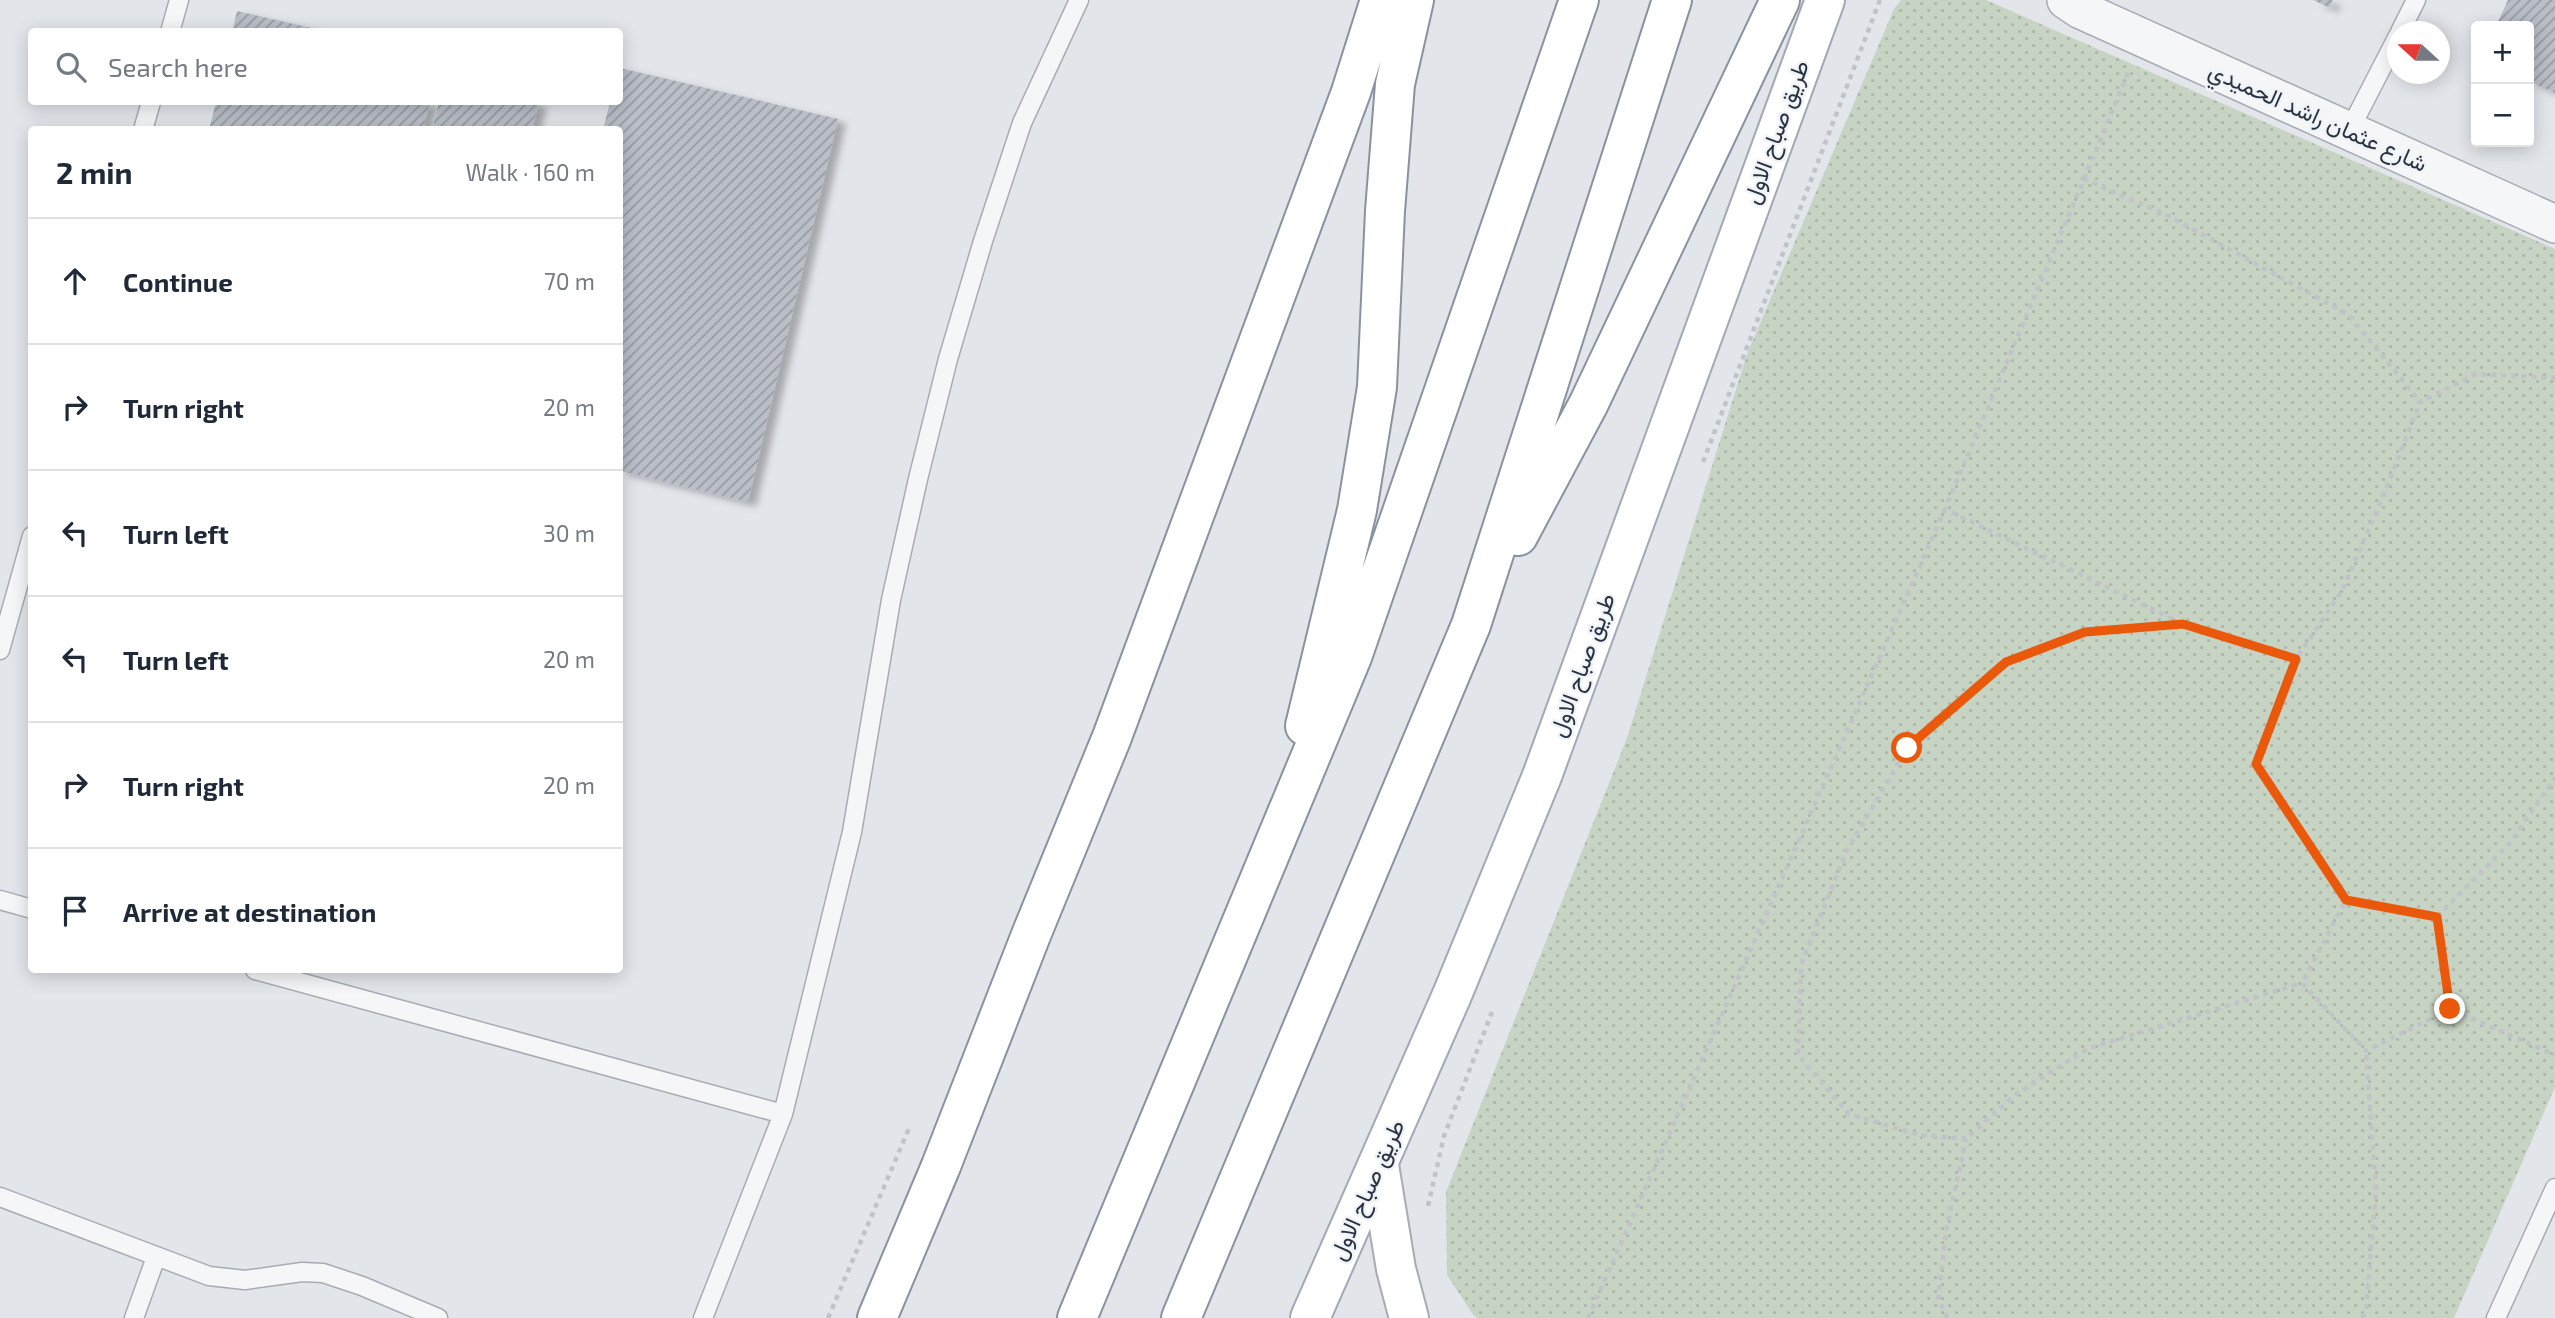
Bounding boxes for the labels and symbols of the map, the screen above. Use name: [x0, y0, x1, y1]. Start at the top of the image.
north arrow: [2387, 21, 2450, 84]
street label: شارع عثمان راشد الحميدي: [2202, 55, 2432, 182]
street label: طريق صباح الاول: [1736, 56, 1817, 208]
street label: طريق صباح الاول: [1542, 589, 1623, 741]
route start: [1891, 732, 1922, 763]
route end: [2434, 993, 2465, 1024]
street label: طريق صباح الاول: [1323, 1115, 1412, 1265]

